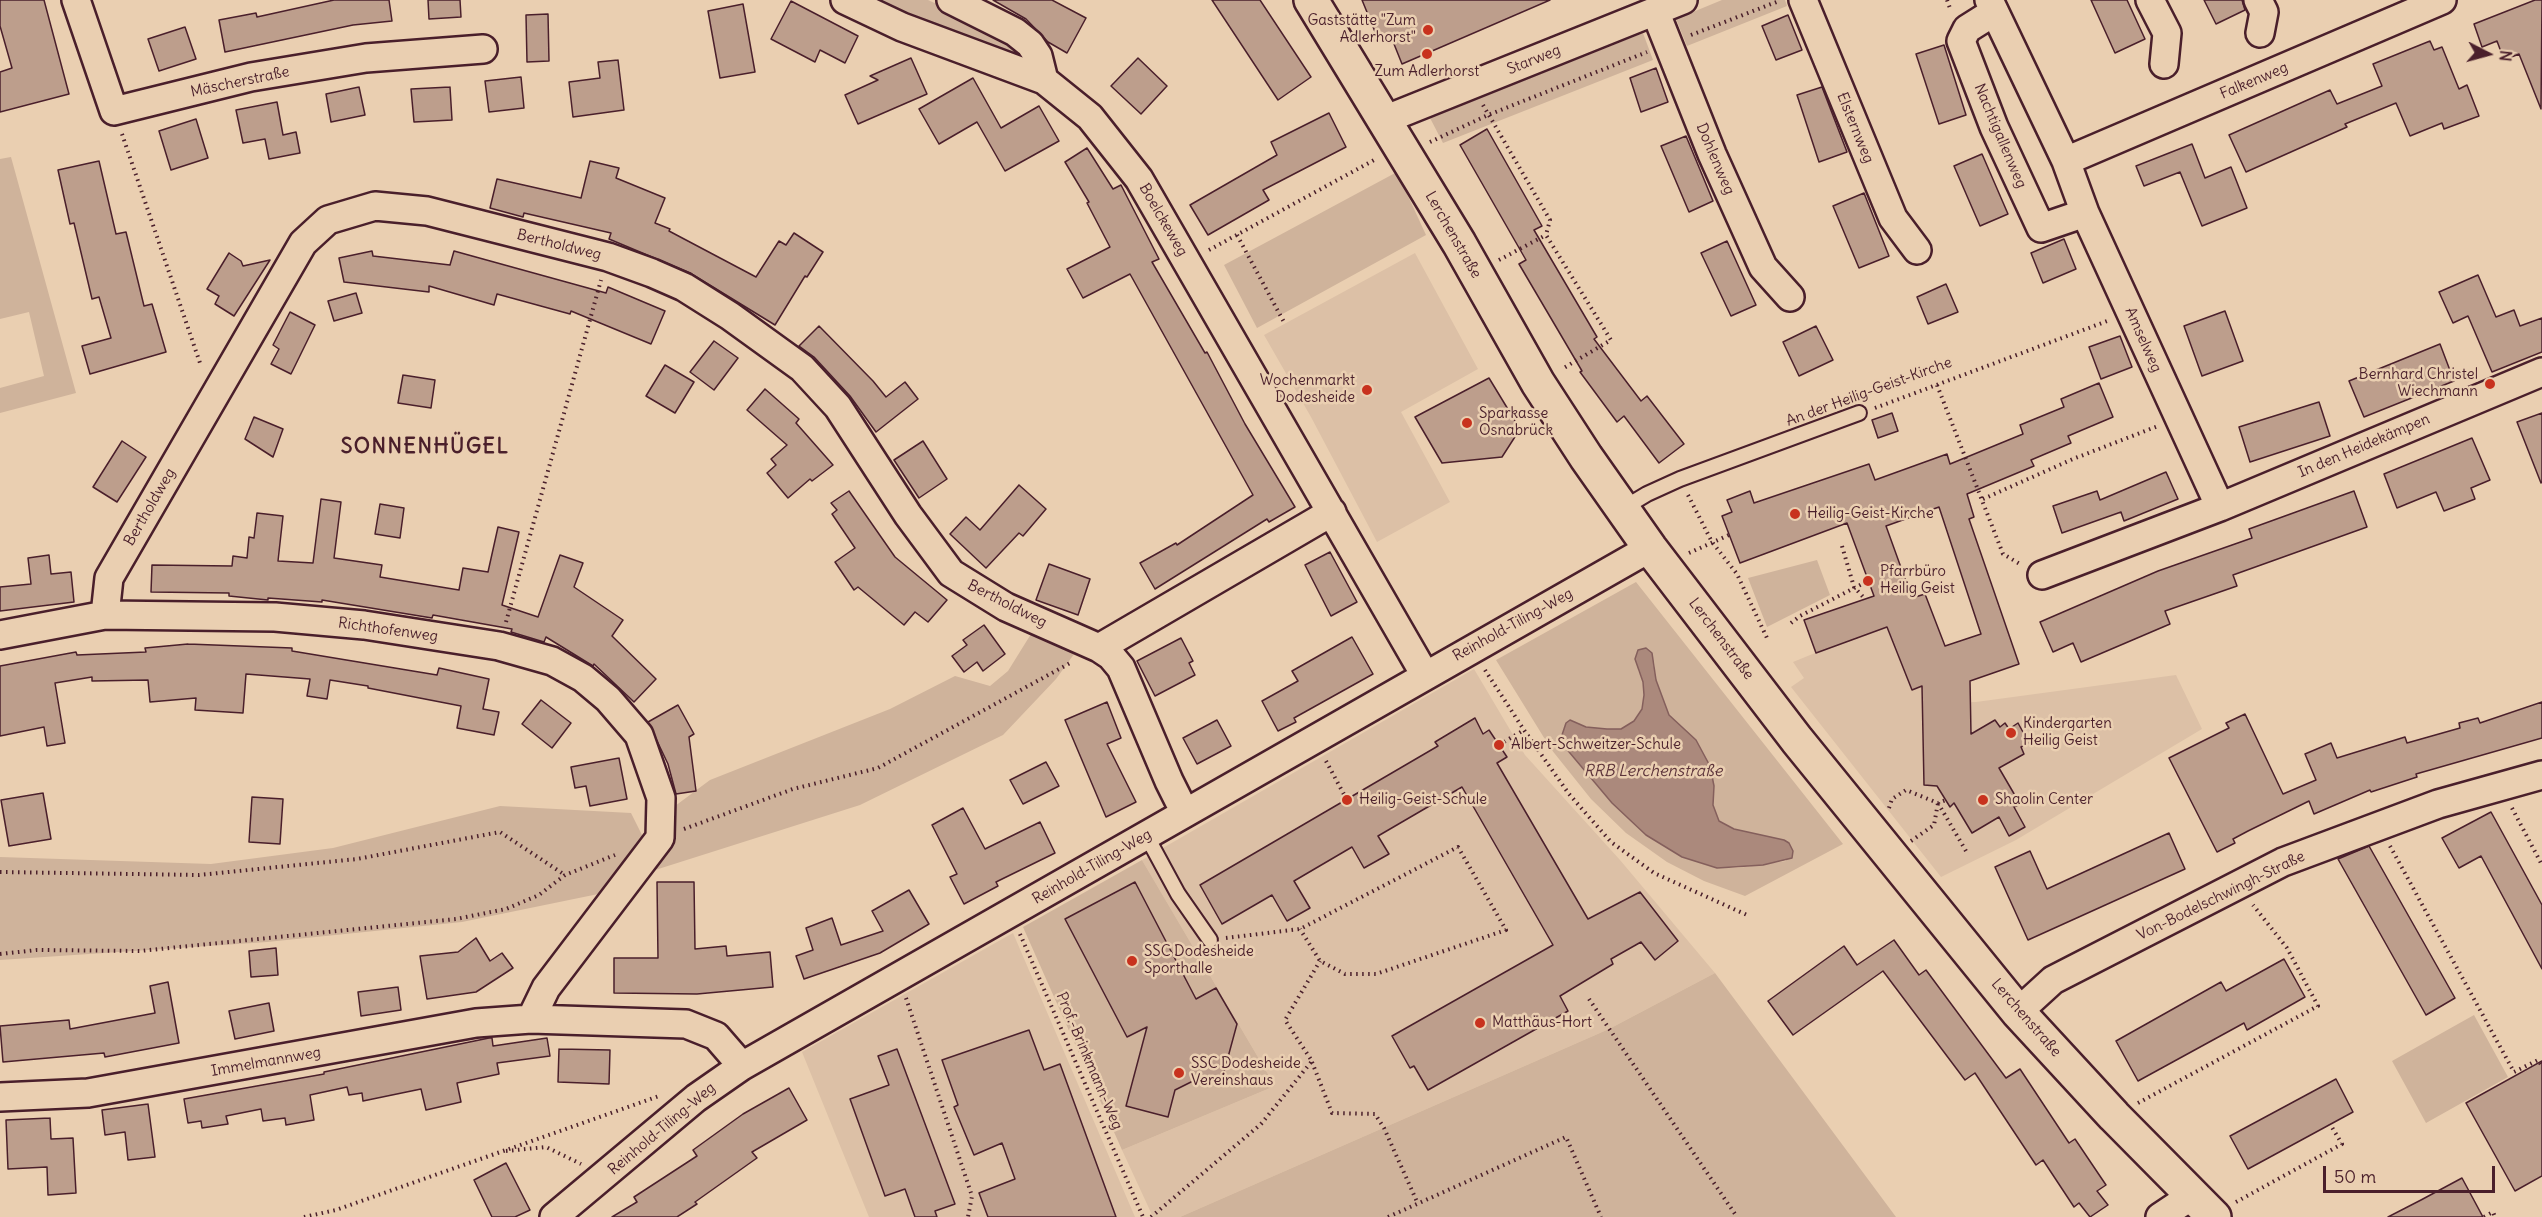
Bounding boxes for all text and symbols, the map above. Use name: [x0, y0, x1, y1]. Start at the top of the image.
place label: Gaststätte "Zum Adlerhorst": [1307, 12, 1416, 47]
marker: Gaststätte "Zum Adlerhorst": [1421, 23, 1435, 37]
north arrow: [2458, 24, 2518, 84]
street label: Starweg: [1505, 41, 1563, 79]
marker: Zum Adlerhorst: [1420, 47, 1434, 61]
text: N: [2495, 49, 2516, 62]
street label: Falkenweg: [2217, 59, 2291, 103]
street label: Mäscherstraße: [189, 63, 291, 101]
place label: Zum Adlerhorst: [1375, 63, 1479, 81]
street label: Nachtigallenweg: [1970, 81, 2030, 191]
street label: Elsternweg: [1833, 90, 1877, 166]
street label: Dohlenweg: [1692, 121, 1738, 197]
street label: Boelckeweg: [1135, 180, 1191, 260]
street label: Lerchenstraße: [1421, 188, 1485, 282]
street label: Bertholdweg: [515, 226, 603, 264]
street label: Amselweg: [2121, 305, 2165, 375]
street label: An der Heilig-Geist-Kirche: [1784, 354, 1954, 430]
place label: Bernhard Christel Wiechmann: [2359, 366, 2478, 401]
place label: Wochenmarkt Dodesheide: [1260, 372, 1355, 407]
marker: Bernhard Christel Wiechmann: [2483, 377, 2497, 391]
marker: Wochenmarkt Dodesheide: [1360, 383, 1374, 397]
place label: Sparkasse Osnabrück: [1479, 405, 1553, 440]
street label: In den Heidekämpen: [2295, 410, 2433, 482]
marker: Sparkasse Osnabrück: [1460, 416, 1474, 430]
district label: SONNENHÜGEL: [341, 434, 509, 460]
street label: Bertholdweg: [121, 465, 179, 549]
place label: Heilig-Geist-Kirche: [1807, 505, 1934, 523]
marker: Heilig-Geist-Kirche: [1788, 507, 1802, 521]
place label: Pfarrbüro Heilig Geist: [1880, 563, 1955, 598]
marker: Pfarrbüro Heilig Geist: [1861, 574, 1875, 588]
street label: Bertholdweg: [964, 576, 1050, 632]
street label: Reinhold-Tiling-Weg: [1450, 585, 1576, 665]
street label: Lerchenstraße: [1684, 595, 1758, 683]
street label: Richthofenweg: [337, 614, 439, 646]
place label: Kindergarten Heilig Geist: [2023, 715, 2112, 750]
marker: Kindergarten Heilig Geist: [2004, 726, 2018, 740]
place label: Albert-Schweitzer-Schule: [1511, 736, 1681, 754]
marker: Albert-Schweitzer-Schule: [1492, 738, 1506, 752]
water label: RRB Lerchenstraße: [1584, 761, 1722, 781]
place label: Heilig-Geist-Schule: [1359, 791, 1487, 809]
place label: Shaolin Center: [1995, 791, 2093, 809]
marker: Heilig-Geist-Schule: [1340, 793, 1354, 807]
marker: Shaolin Center: [1976, 793, 1990, 807]
street label: Reinhold-Tiling-Weg: [1029, 826, 1155, 908]
street label: Von-Bodelschwingh-Straße: [2134, 848, 2308, 944]
place label: SSC Dodesheide Sporthalle: [1144, 943, 1254, 978]
marker: SSC Dodesheide Sporthalle: [1125, 954, 1139, 968]
street label: Lerchenstraße: [1987, 975, 2065, 1061]
street label: Prof.-Brinkmann-Weg: [1052, 990, 1126, 1132]
place label: Matthäus-Hort: [1492, 1014, 1592, 1032]
marker: Matthäus-Hort: [1473, 1016, 1487, 1030]
street label: Immelmannweg: [210, 1043, 322, 1081]
place label: SSC Dodesheide Vereinshaus: [1191, 1055, 1301, 1090]
marker: SSC Dodesheide Vereinshaus: [1172, 1066, 1186, 1080]
street label: Reinhold-Tiling-Weg: [605, 1079, 719, 1179]
scale bar: [2326, 1154, 2498, 1192]
text: 50 m: [2334, 1165, 2376, 1188]

